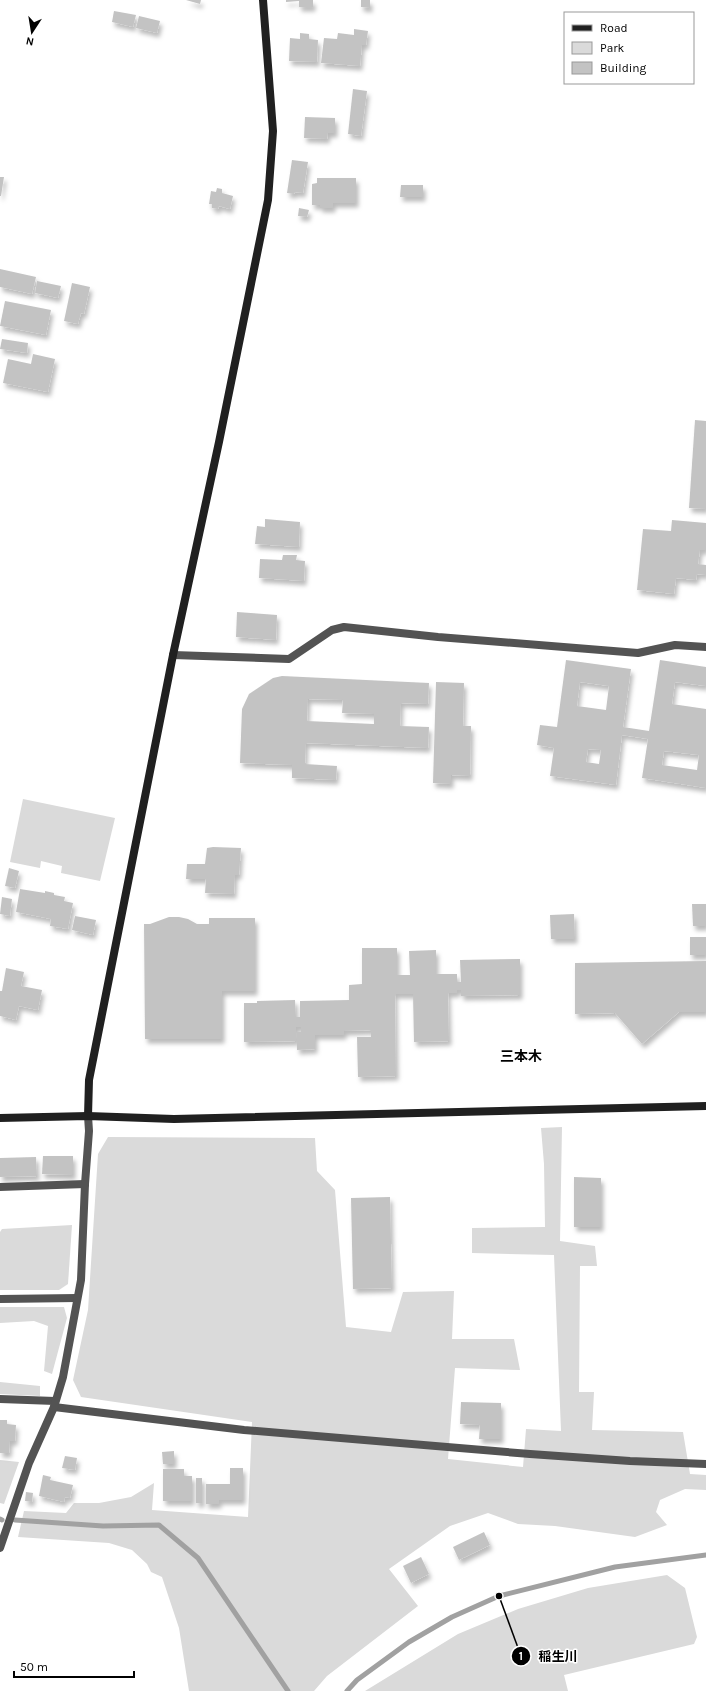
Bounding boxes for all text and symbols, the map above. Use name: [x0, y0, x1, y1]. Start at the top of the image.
north arrow: [12, 12, 52, 52]
legend: [564, 12, 694, 84]
text: Road: [600, 21, 628, 35]
text: N: [25, 34, 35, 48]
text: Park: [600, 41, 625, 55]
text: Building: [600, 61, 647, 75]
district label: 三本木: [500, 1048, 542, 1065]
callout: 稲生川: [511, 1644, 586, 1669]
text: 1: [519, 1649, 523, 1663]
text: 稲生川: [538, 1649, 578, 1664]
scale bar: [14, 1653, 134, 1679]
text: 50 m: [20, 1660, 48, 1674]

